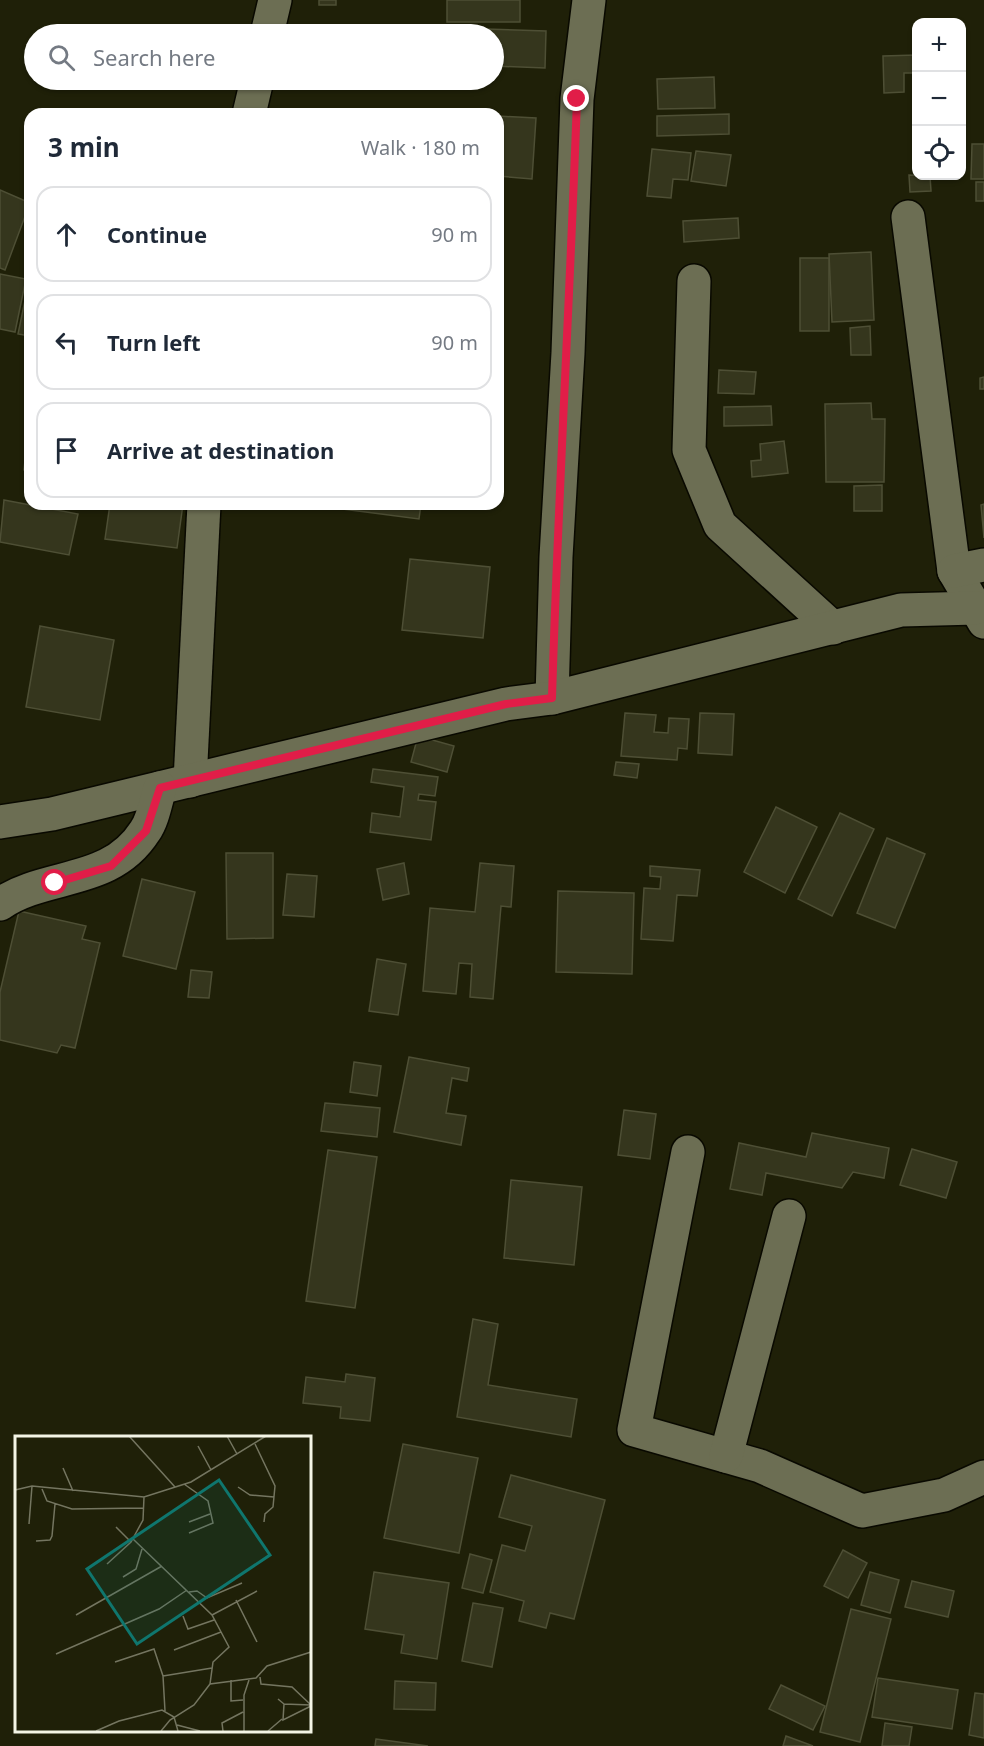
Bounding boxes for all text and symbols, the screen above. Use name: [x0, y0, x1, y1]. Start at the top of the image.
map controls: [912, 18, 966, 180]
button: +: [912, 18, 966, 72]
search box: [24, 24, 504, 90]
icon: search: [45, 41, 78, 74]
text: Search here: [93, 42, 215, 72]
button: −: [912, 72, 966, 126]
route end: [563, 85, 589, 111]
button: locate: [912, 126, 966, 180]
text: 3 min: [48, 129, 120, 165]
text: Walk · 180 m: [361, 134, 480, 161]
icon: ahead: [50, 218, 83, 251]
text: Continue: [107, 219, 207, 249]
text: 90 m: [431, 221, 478, 248]
icon: left: [50, 326, 83, 359]
text: Turn left: [107, 327, 201, 357]
text: 90 m: [431, 329, 478, 356]
icon: arrive: [50, 434, 83, 467]
text: Arrive at destination: [107, 435, 334, 465]
route start: [41, 869, 67, 895]
inset map: [15, 1436, 310, 1731]

